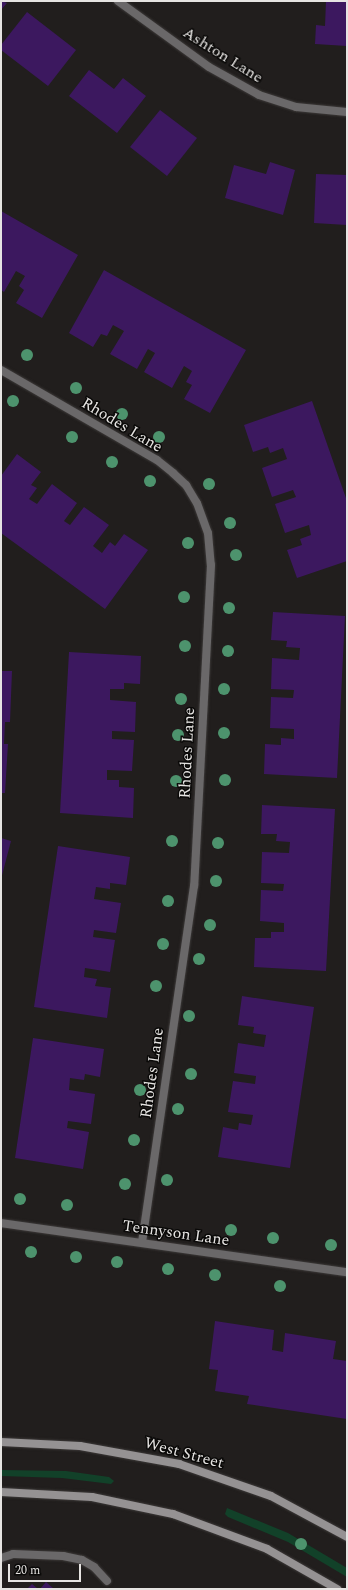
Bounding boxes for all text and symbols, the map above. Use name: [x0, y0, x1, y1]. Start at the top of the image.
street label: Ashton Lane: [179, 23, 267, 87]
street label: Rhodes Lane: [78, 393, 166, 457]
street label: Rhodes Lane: [175, 707, 199, 799]
street label: Rhodes Lane: [136, 1027, 168, 1119]
street label: Tennyson Lane: [121, 1216, 231, 1250]
street label: West Street: [142, 1433, 226, 1473]
scale bar: [10, 1556, 83, 1582]
text: 20 m: [15, 1561, 40, 1580]

